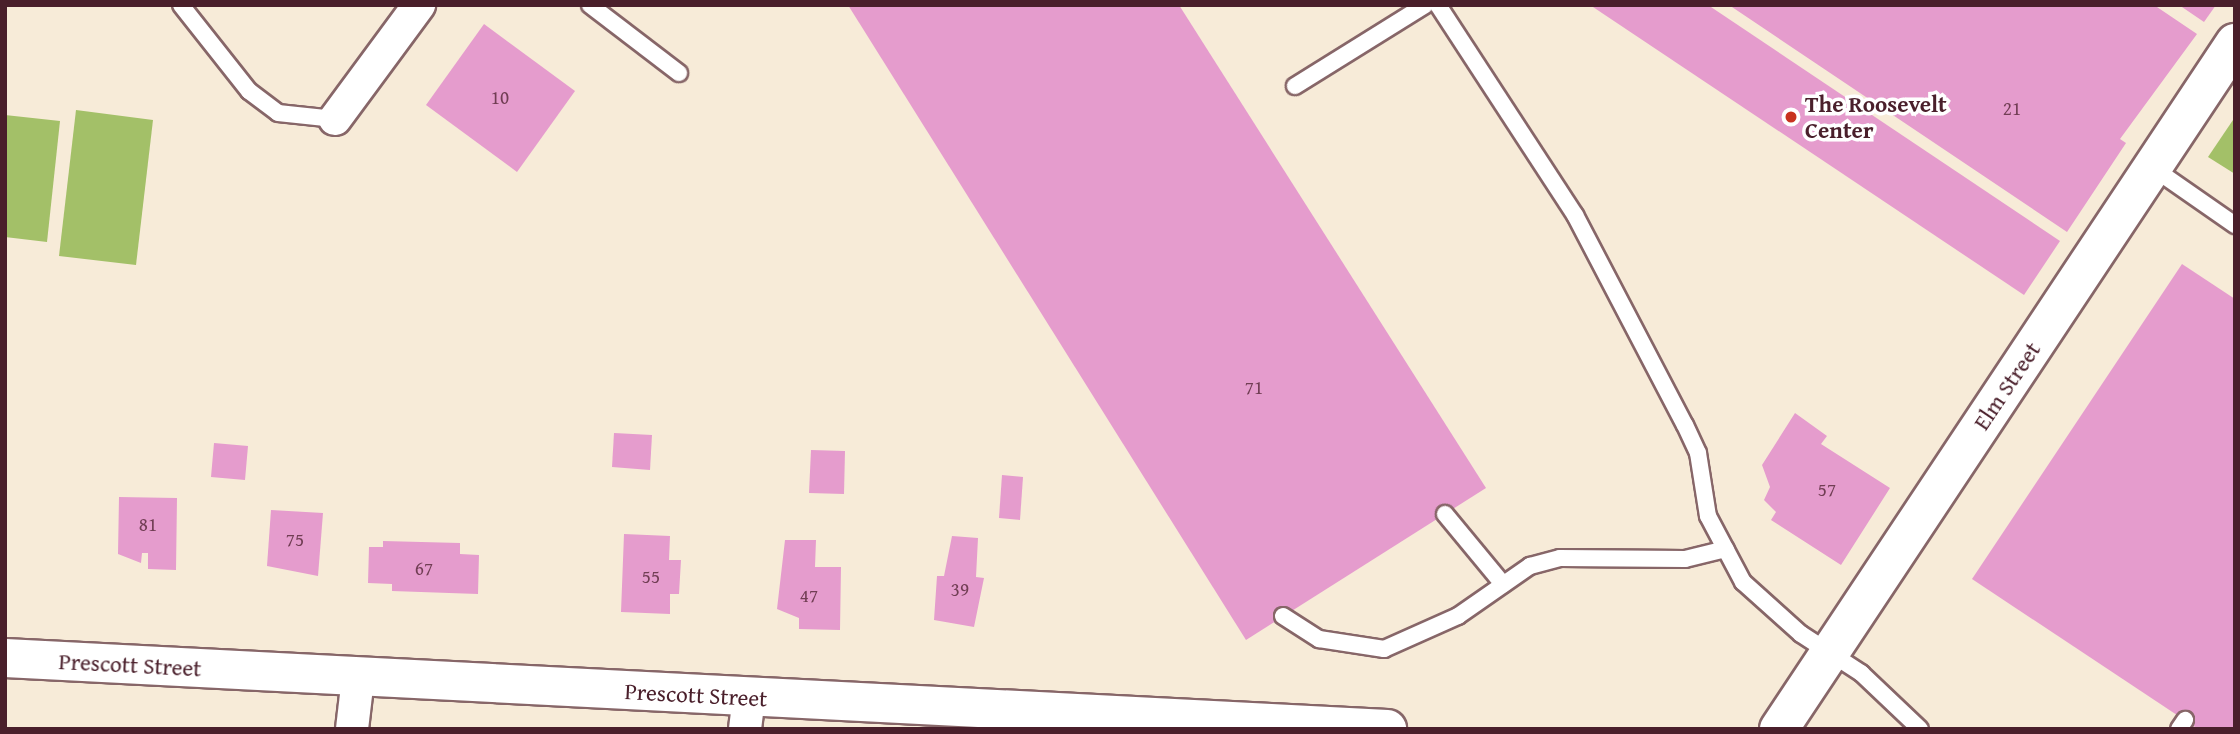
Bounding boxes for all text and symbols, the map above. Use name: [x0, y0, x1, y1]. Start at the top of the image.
house number: 10: [491, 87, 509, 109]
place label: The Roosevelt Center: [1805, 90, 1947, 144]
house number: 21: [2003, 98, 2021, 120]
marker: The Roosevelt Center: [1783, 109, 1799, 125]
street label: Elm Street: [1968, 337, 2046, 435]
house number: 71: [1245, 377, 1263, 399]
house number: 57: [1818, 479, 1836, 501]
house number: 81: [139, 514, 157, 536]
house number: 75: [286, 529, 304, 551]
house number: 67: [415, 558, 433, 580]
house number: 55: [642, 566, 660, 588]
house number: 39: [951, 579, 969, 601]
house number: 47: [800, 585, 818, 607]
street label: Prescott Street: [58, 647, 202, 683]
street label: Prescott Street: [624, 677, 768, 713]

